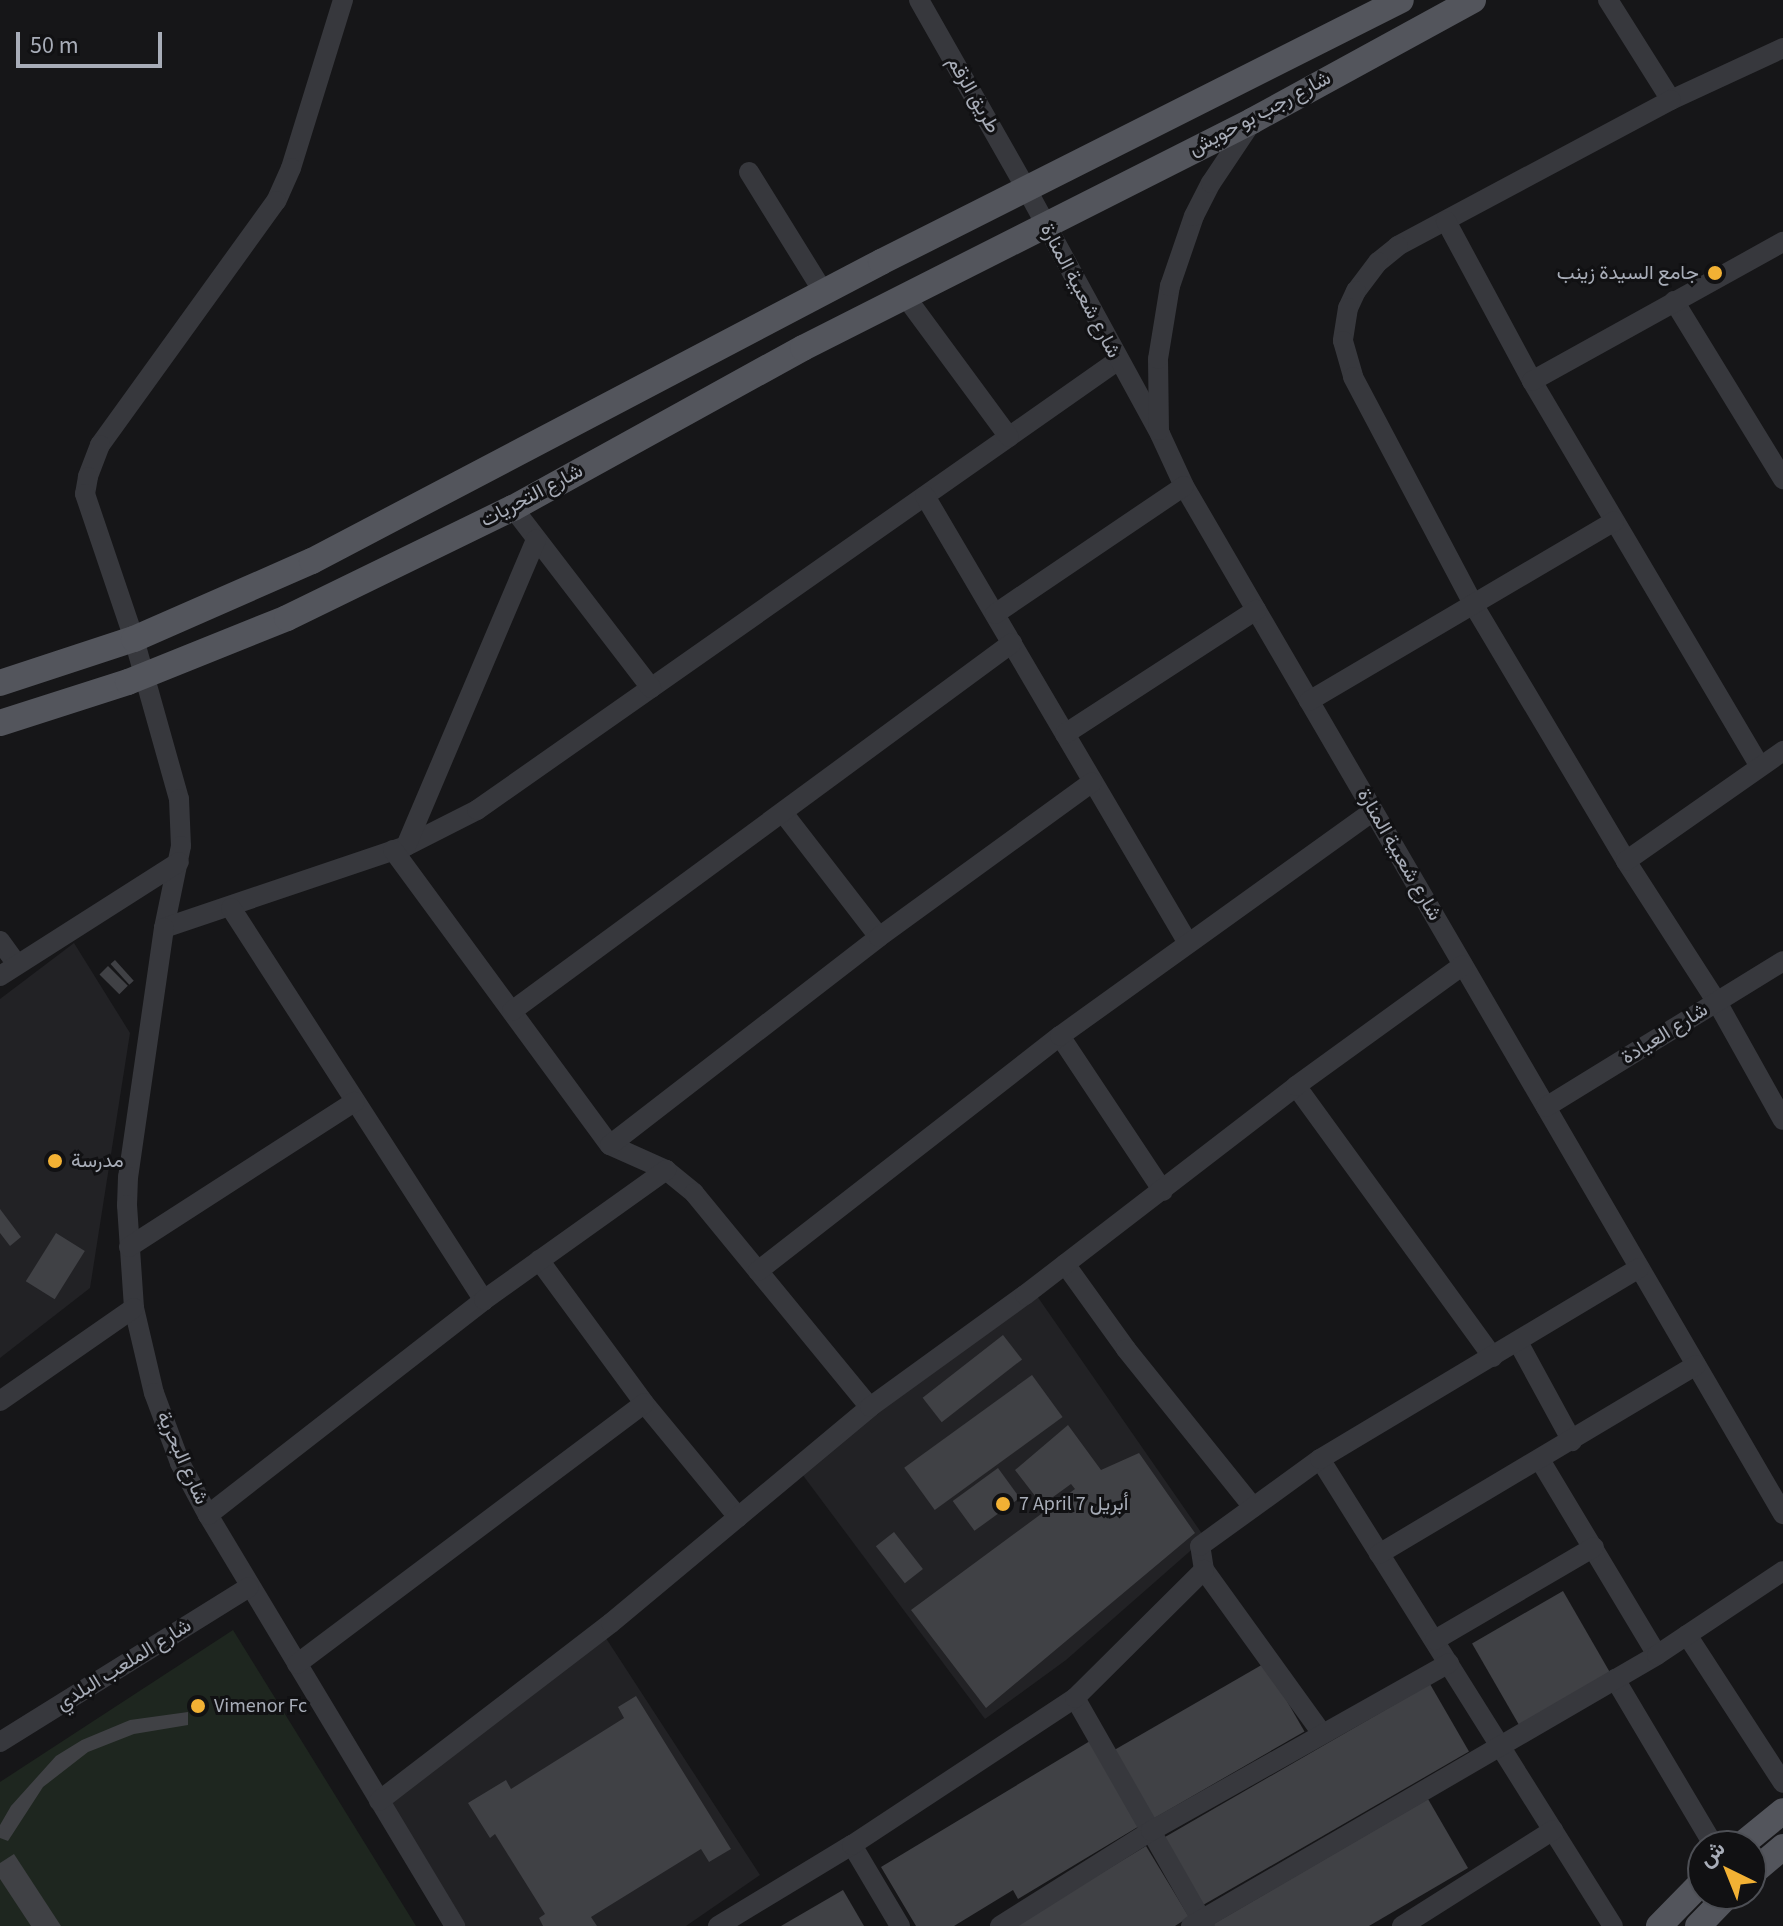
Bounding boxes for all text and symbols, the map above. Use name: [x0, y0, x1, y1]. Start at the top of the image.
scale bar: [20, 16, 166, 66]
text: 50 m: [30, 28, 79, 63]
street label: طريق الزقم: [941, 52, 1005, 138]
street label: شارع رجب بو حويش: [1185, 66, 1335, 162]
street label: شارع شعبية المنارة: [1035, 220, 1125, 362]
place label: جامع السيدة زينب: [1557, 261, 1699, 285]
marker: جامع السيدة زينب: [1706, 264, 1724, 282]
street label: شارع التحريات: [477, 459, 587, 533]
street label: شارع شعبية المنارة: [1351, 785, 1447, 925]
street label: شارع العيادة: [1617, 998, 1713, 1070]
place label: مدرسة: [71, 1149, 124, 1173]
marker: مدرسة: [46, 1152, 64, 1170]
street label: شارع البحرية: [151, 1408, 213, 1508]
place label: 7 April 7 أبريل: [1019, 1492, 1128, 1516]
marker: 7 April 7 أبريل: [994, 1495, 1012, 1513]
street label: شارع الملعب البلدي: [52, 1614, 196, 1716]
place label: Vimenor Fc: [214, 1694, 307, 1718]
marker: Vimenor Fc: [189, 1697, 207, 1715]
north arrow: [1687, 1830, 1767, 1910]
text: ش: [1691, 1833, 1733, 1875]

